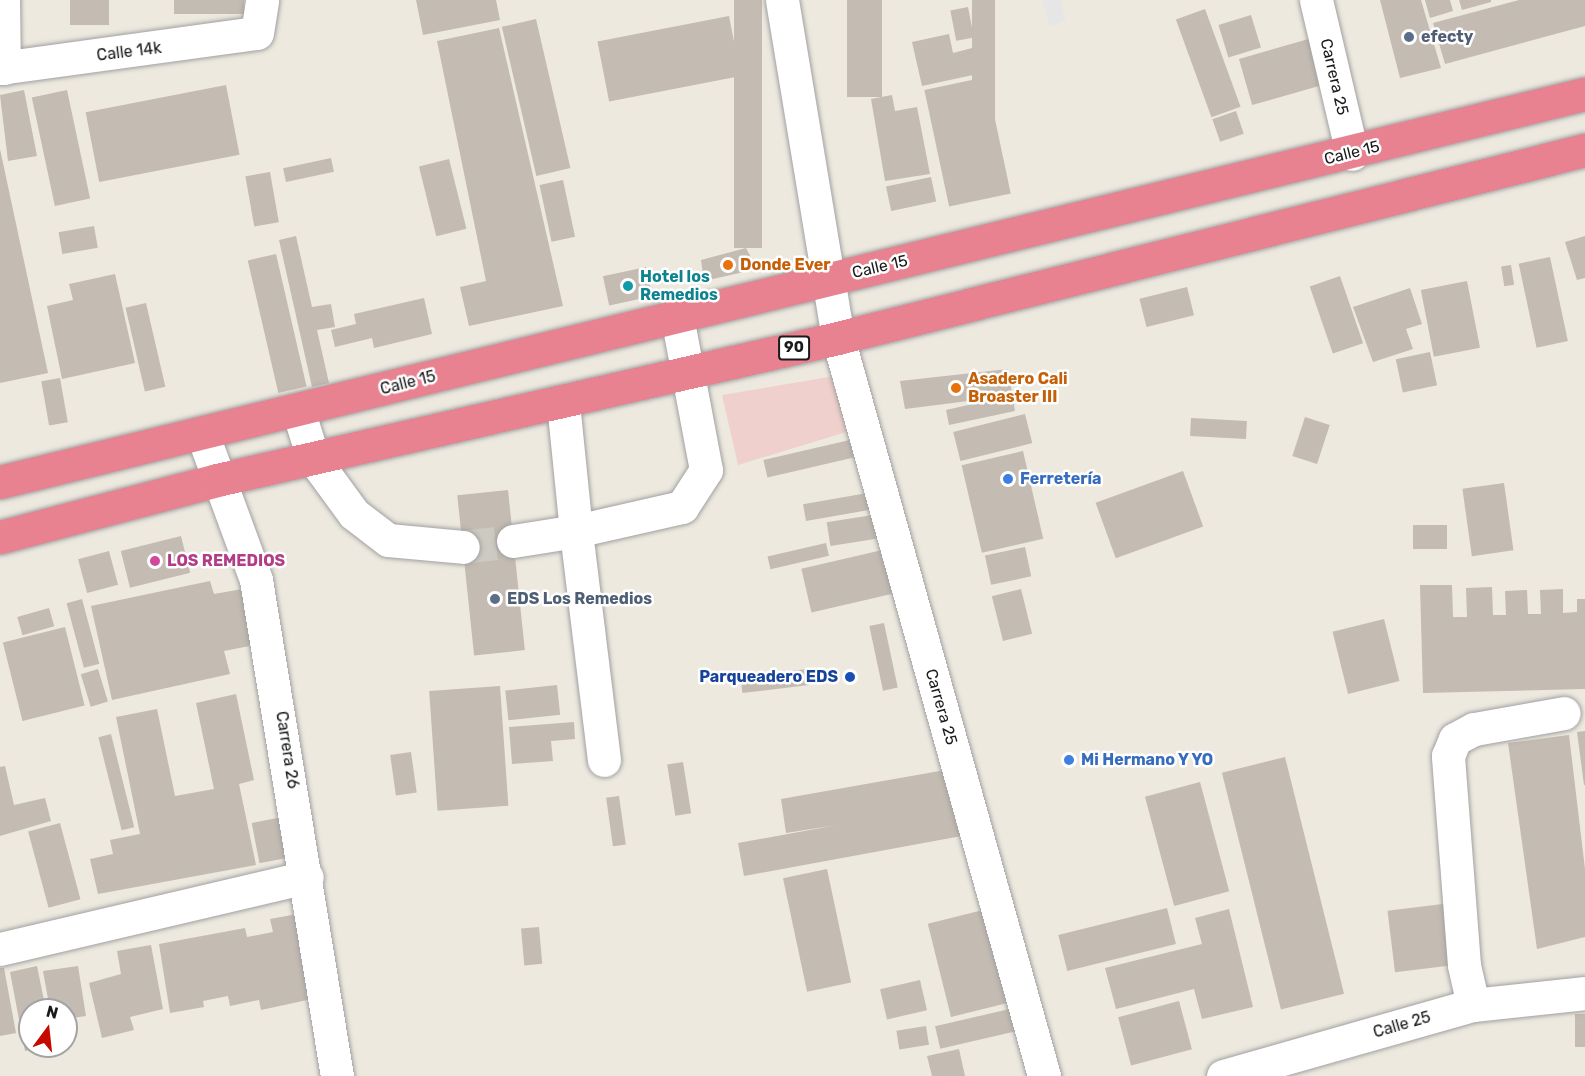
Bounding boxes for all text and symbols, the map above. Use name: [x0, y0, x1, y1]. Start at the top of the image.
place label: efecty: [1421, 27, 1473, 47]
marker: efecty: [1402, 30, 1416, 44]
street label: Carrera 25: [1316, 37, 1352, 117]
street label: Calle 14k: [95, 38, 163, 66]
street label: Calle 15: [1322, 137, 1382, 169]
street label: Calle 15: [850, 251, 910, 283]
place label: Donde Ever: [740, 255, 831, 275]
marker: Donde Ever: [721, 258, 735, 272]
place label: Hotel los Remedios: [640, 267, 718, 305]
marker: Hotel los Remedios: [621, 279, 635, 293]
road number: 90: [778, 336, 810, 360]
street label: Calle 15: [378, 367, 438, 399]
place label: Asadero Cali Broaster III: [968, 369, 1068, 407]
marker: Asadero Cali Broaster III: [949, 381, 963, 395]
place label: Ferretería: [1020, 469, 1101, 489]
marker: Ferretería: [1001, 472, 1015, 486]
place label: LOS REMEDIOS: [167, 551, 285, 571]
marker: LOS REMEDIOS: [148, 554, 162, 568]
place label: EDS Los Remedios: [507, 589, 652, 609]
marker: EDS Los Remedios: [488, 592, 502, 606]
place label: Parqueadero EDS: [699, 667, 838, 687]
street label: Carrera 25: [921, 667, 961, 747]
marker: Parqueadero EDS: [843, 670, 857, 684]
street label: Carrera 26: [271, 710, 303, 790]
place label: Mi Hermano Y YO: [1081, 750, 1215, 770]
marker: Mi Hermano Y YO: [1062, 753, 1076, 767]
north arrow: [18, 998, 78, 1058]
text: N: [44, 1001, 60, 1023]
street label: Calle 25: [1371, 1008, 1433, 1042]

